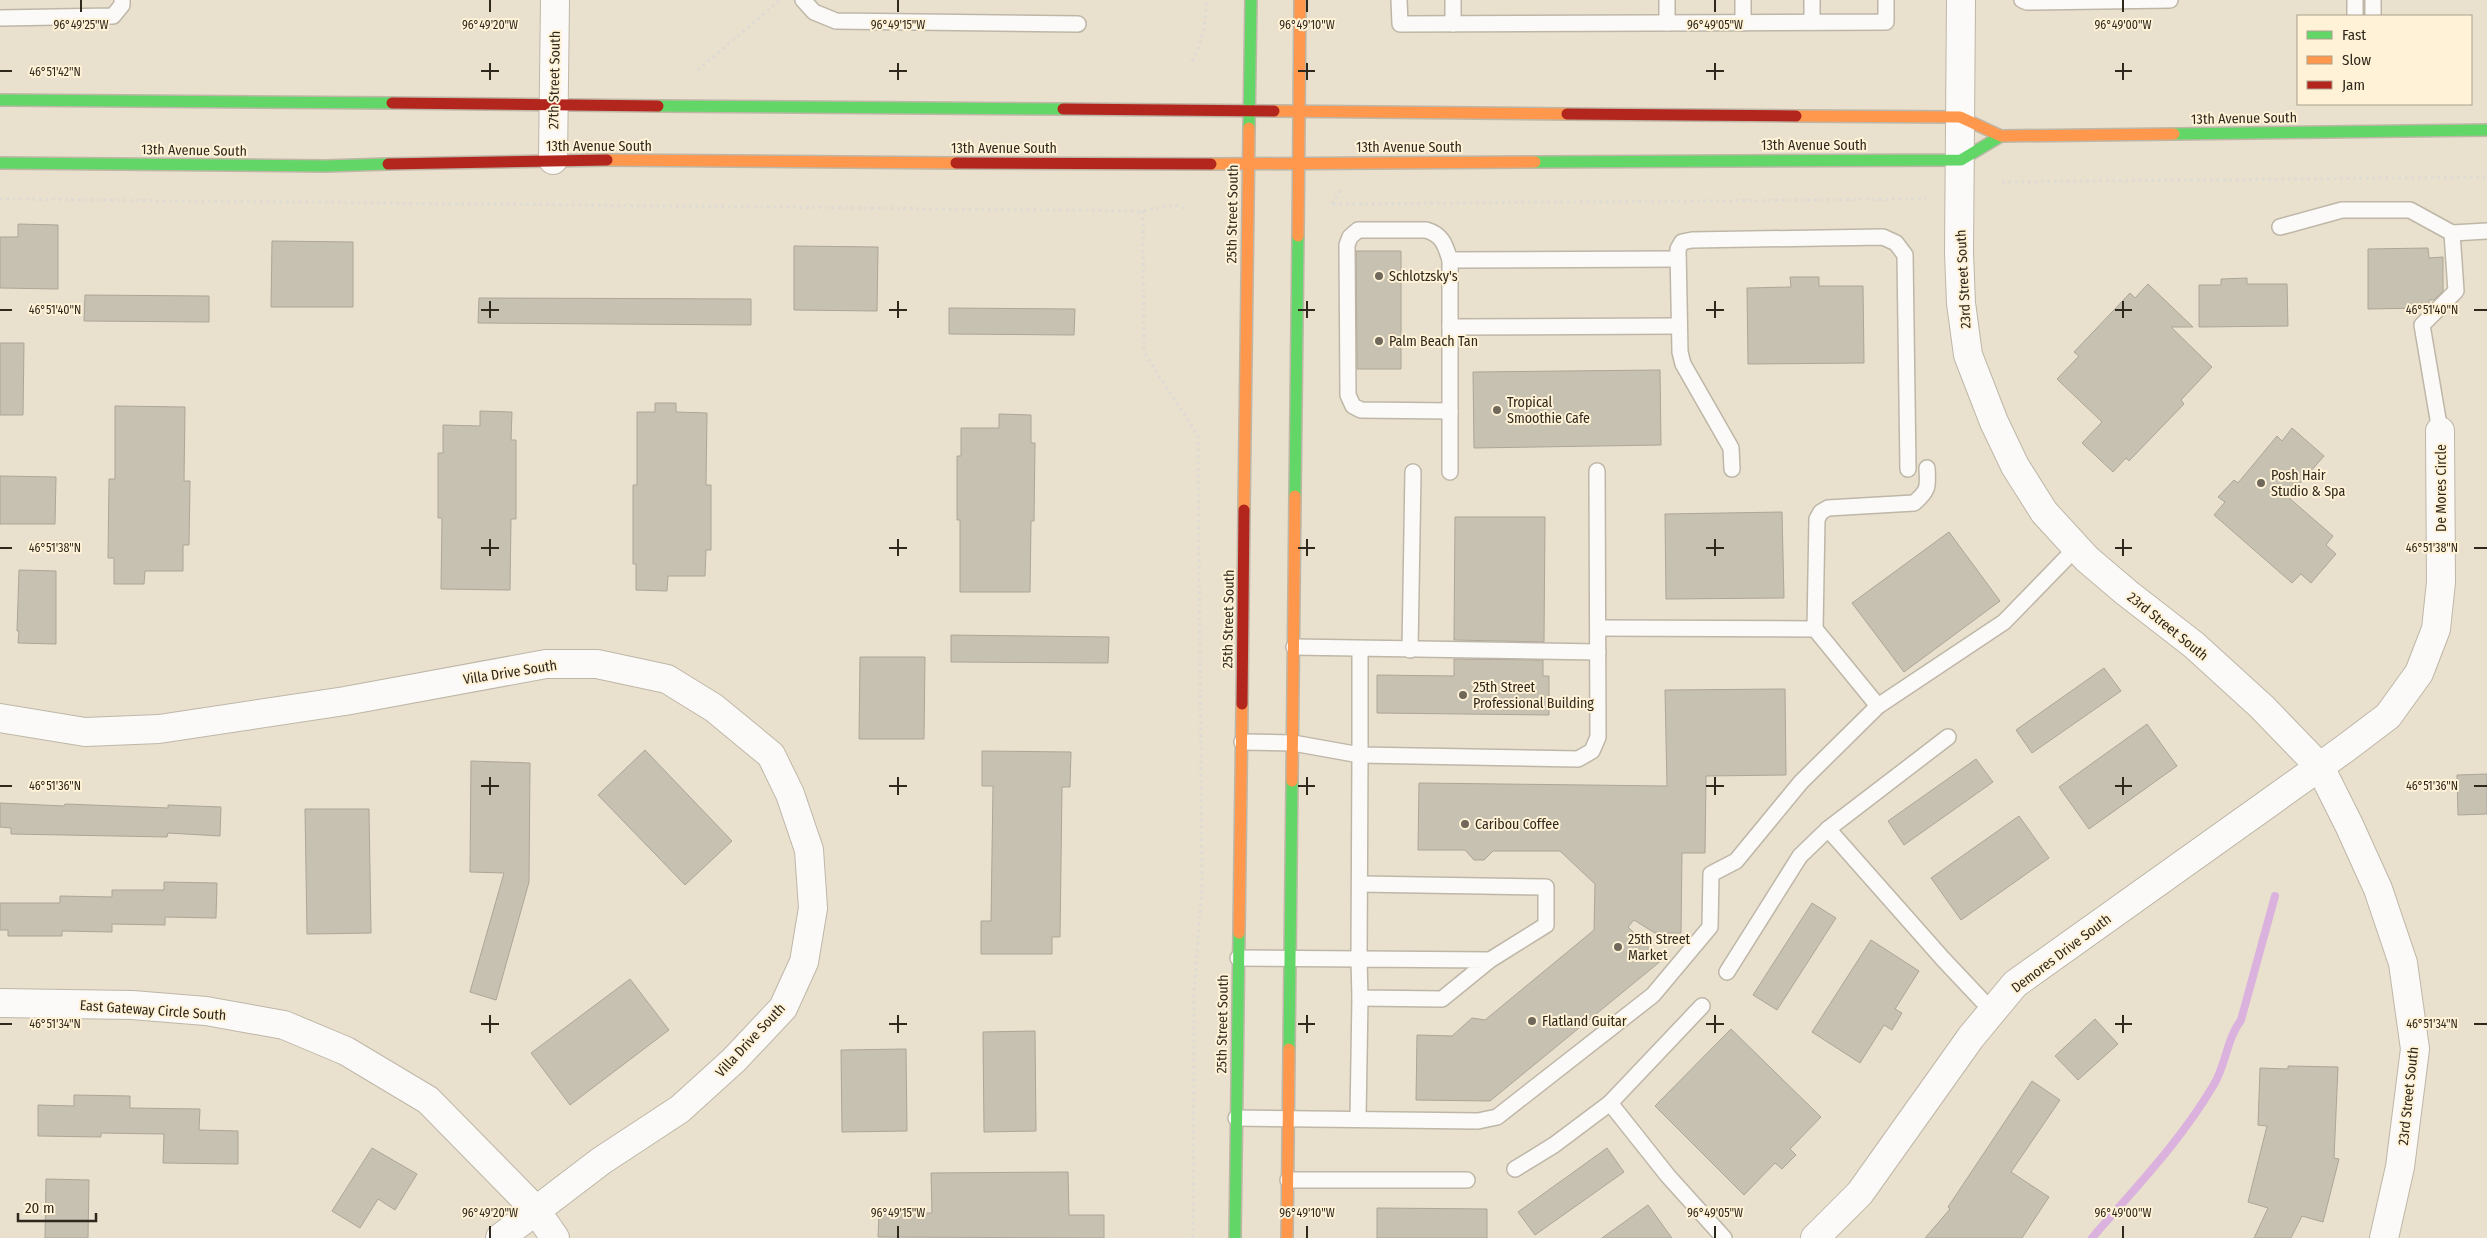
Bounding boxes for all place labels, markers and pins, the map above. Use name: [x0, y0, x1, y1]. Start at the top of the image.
place label: Schlotzsky's: [1389, 268, 1458, 285]
marker: Schlotzsky's: [1373, 270, 1385, 282]
place label: Palm Beach Tan: [1389, 333, 1478, 350]
marker: Palm Beach Tan: [1373, 335, 1385, 347]
place label: Tropical Smoothie Cafe: [1507, 394, 1590, 427]
marker: Tropical Smoothie Cafe: [1491, 404, 1503, 416]
place label: Posh Hair Studio & Spa: [2271, 467, 2345, 500]
marker: Posh Hair Studio & Spa: [2255, 477, 2267, 489]
place label: 25th Street Professional Building: [1473, 679, 1594, 712]
marker: 25th Street Professional Building: [1457, 689, 1469, 701]
place label: Caribou Coffee: [1475, 816, 1559, 833]
marker: Caribou Coffee: [1459, 818, 1471, 830]
place label: 25th Street Market: [1628, 931, 1691, 964]
marker: 25th Street Market: [1612, 941, 1624, 953]
place label: Flatland Guitar: [1542, 1013, 1627, 1030]
marker: Flatland Guitar: [1526, 1015, 1538, 1027]

